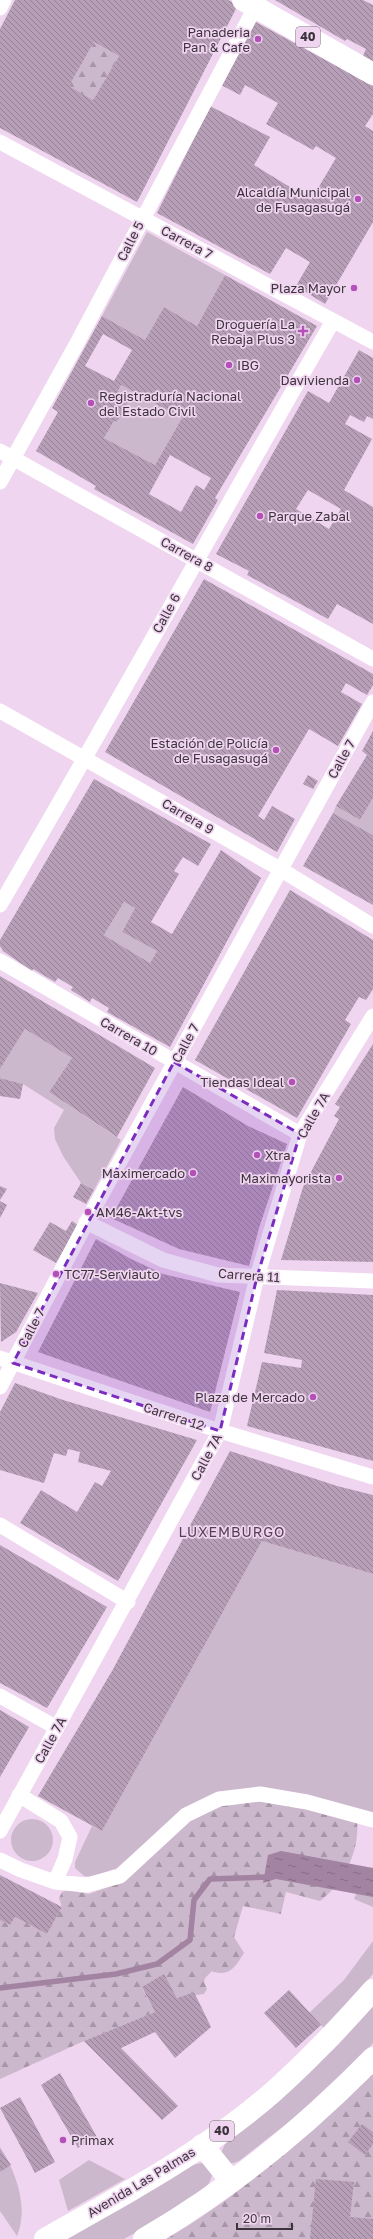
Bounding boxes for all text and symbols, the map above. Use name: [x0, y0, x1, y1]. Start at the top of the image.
place label: Panaderia Pan & Cafe: [183, 24, 250, 55]
road number: 40: [296, 27, 320, 47]
marker: Panaderia Pan & Cafe: [253, 34, 263, 44]
place label: Alcaldía Municipal de Fusagasugá: [236, 184, 350, 215]
marker: Alcaldía Municipal de Fusagasugá: [353, 194, 363, 204]
street label: Calle 5: [113, 218, 147, 264]
street label: Carrera 7: [158, 222, 216, 262]
place label: Plaza Mayor: [271, 280, 346, 296]
marker: Plaza Mayor: [349, 283, 359, 293]
place label: Droguería La Rebaja Plus 3: [211, 316, 295, 347]
marker: Droguería La Rebaja Plus 3: [298, 326, 308, 336]
place label: IBG: [237, 357, 259, 373]
marker: IBG: [224, 360, 234, 370]
place label: Davivienda: [280, 372, 349, 388]
marker: Davivienda: [352, 375, 362, 385]
place label: Registraduría Nacional del Estado Civil: [99, 388, 241, 419]
marker: Registraduría Nacional del Estado Civil: [86, 398, 96, 408]
place label: Parque Zabal: [268, 508, 350, 524]
marker: Parque Zabal: [255, 511, 265, 521]
street label: Carrera 8: [158, 533, 216, 575]
street label: Calle 6: [149, 590, 183, 636]
place label: Estación de Policía de Fusagasugá: [150, 735, 268, 766]
street label: Calle 7: [324, 737, 358, 781]
marker: Estación de Policía de Fusagasugá: [271, 745, 281, 755]
street label: Carrera 9: [159, 795, 217, 837]
street label: Carrera 10: [97, 1013, 161, 1059]
street label: Calle 7: [168, 1021, 202, 1065]
place label: Tiendas Ideal: [200, 1074, 284, 1090]
marker: Tiendas Ideal: [287, 1077, 297, 1087]
street label: Calle 7A: [293, 1089, 333, 1141]
place label: Xtra: [265, 1147, 291, 1163]
marker: Xtra: [252, 1150, 262, 1160]
place label: Maximercado: [102, 1165, 185, 1181]
marker: Maximercado: [188, 1168, 198, 1178]
place label: Maximayorista: [240, 1170, 331, 1186]
marker: Maximayorista: [334, 1173, 344, 1183]
place label: AM46-Akt-tvs: [96, 1204, 183, 1220]
marker: AM46-Akt-tvs: [83, 1207, 93, 1217]
street label: Carrera 11: [218, 1265, 280, 1285]
place label: TC77-Serviauto: [64, 1266, 160, 1282]
marker: TC77-Serviauto: [51, 1269, 61, 1279]
street label: Calle 7: [14, 1306, 48, 1350]
place label: Plaza de Mercado: [195, 1389, 305, 1405]
marker: Plaza de Mercado: [308, 1392, 318, 1402]
street label: Carrera 12: [142, 1399, 206, 1433]
street label: Calle 7A: [187, 1431, 225, 1483]
district label: LUXEMBURGO: [179, 1523, 285, 1540]
street label: Calle 7A: [31, 1714, 69, 1766]
road number: 40: [210, 2121, 234, 2141]
place label: Primax: [71, 2132, 114, 2148]
marker: Primax: [58, 2135, 68, 2145]
street label: Avenida Las Palmas: [84, 2143, 198, 2221]
scale bar: [237, 2205, 292, 2231]
text: 20 m: [243, 2211, 271, 2226]

